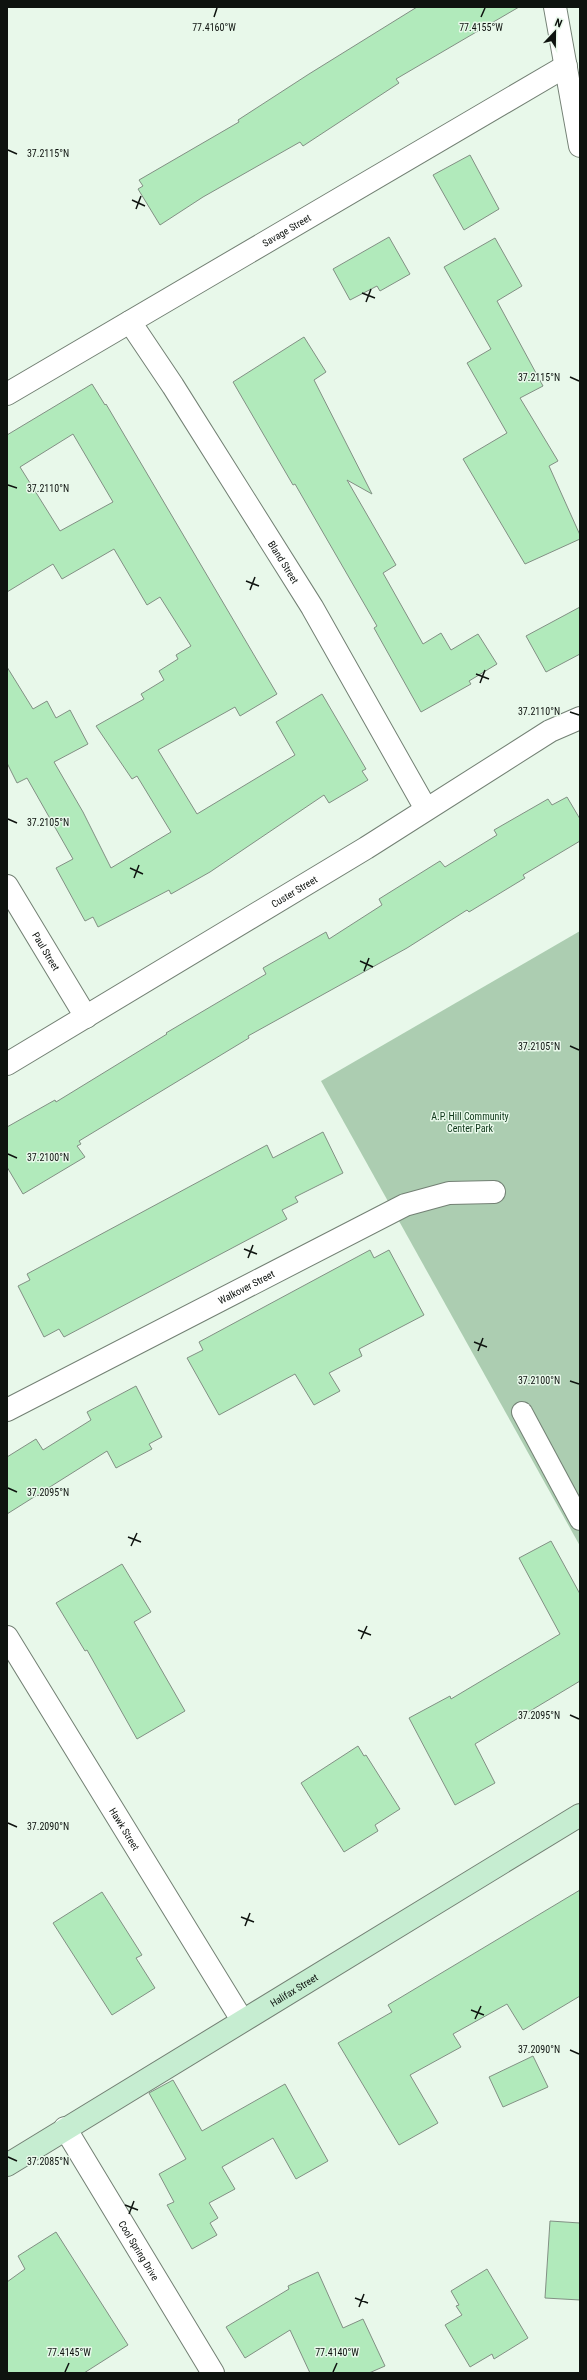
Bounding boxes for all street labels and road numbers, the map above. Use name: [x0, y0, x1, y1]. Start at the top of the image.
street label: Savage Street: [260, 212, 313, 249]
street label: Bland Street: [266, 539, 301, 585]
street label: Custer Street: [269, 873, 319, 909]
street label: Paul Street: [30, 930, 62, 972]
street label: Walkover Street: [216, 1268, 276, 1306]
street label: Hawk Street: [107, 1806, 142, 1852]
street label: Halifax Street: [268, 1971, 320, 2009]
street label: Cool Spring Drive: [117, 2219, 161, 2283]

